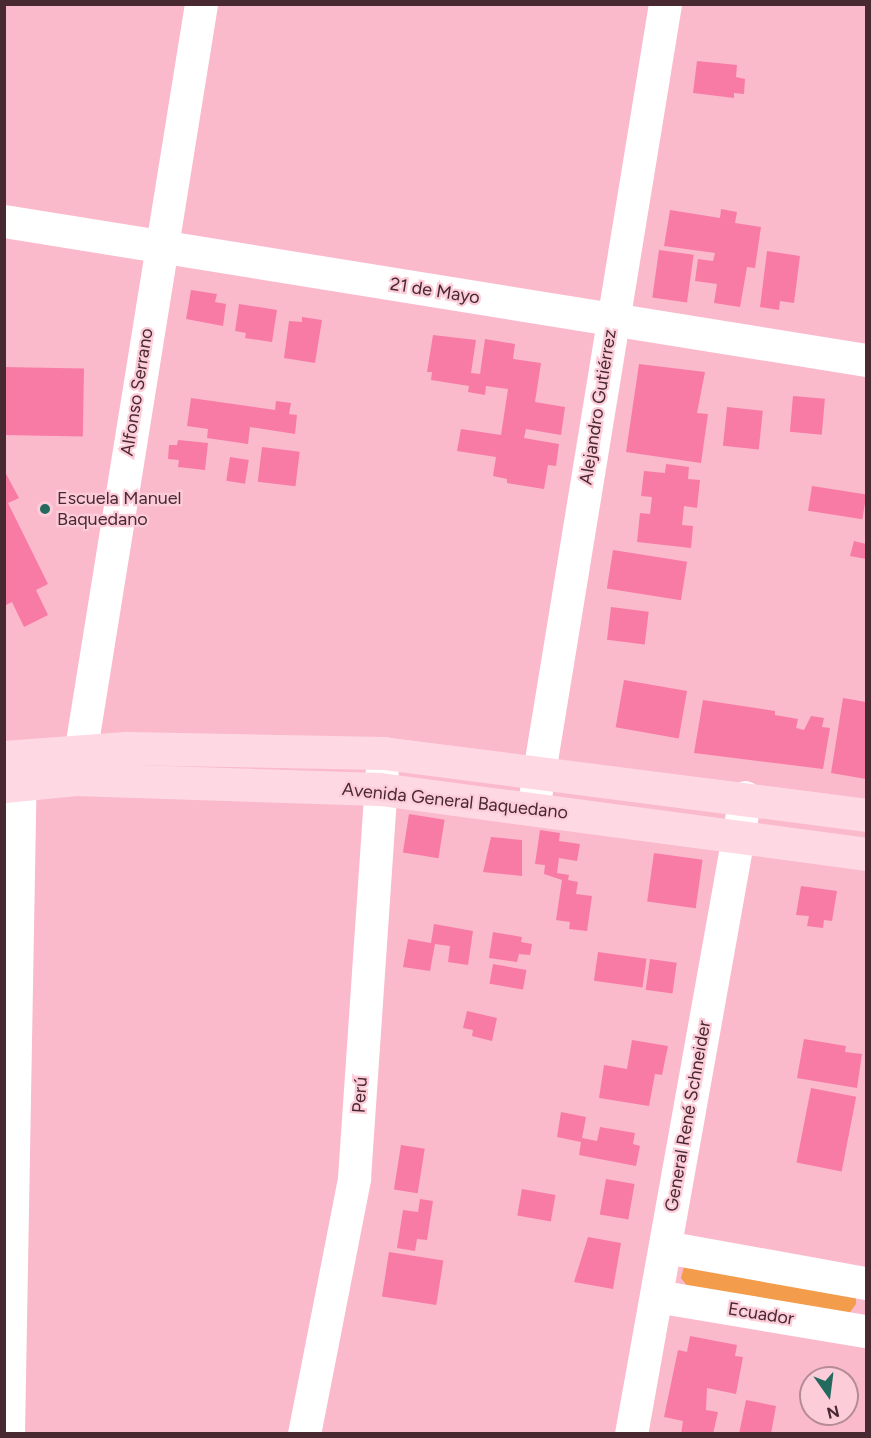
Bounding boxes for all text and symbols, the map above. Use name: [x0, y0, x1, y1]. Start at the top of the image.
street label: 21 de Mayo: [389, 273, 481, 309]
street label: Alfonso Serrano: [116, 327, 158, 457]
street label: Alejandro Gutiérrez: [575, 328, 621, 486]
place label: Escuela Manuel Baquedano: [57, 488, 182, 530]
marker: Escuela Manuel Baquedano: [38, 502, 52, 516]
street label: Avenida General Baquedano: [341, 778, 569, 824]
street label: General René Schneider: [661, 1019, 715, 1213]
street label: Perú: [348, 1076, 372, 1114]
street label: Ecuador: [726, 1298, 796, 1330]
north arrow: [799, 1366, 859, 1426]
text: N: [825, 1401, 841, 1423]

